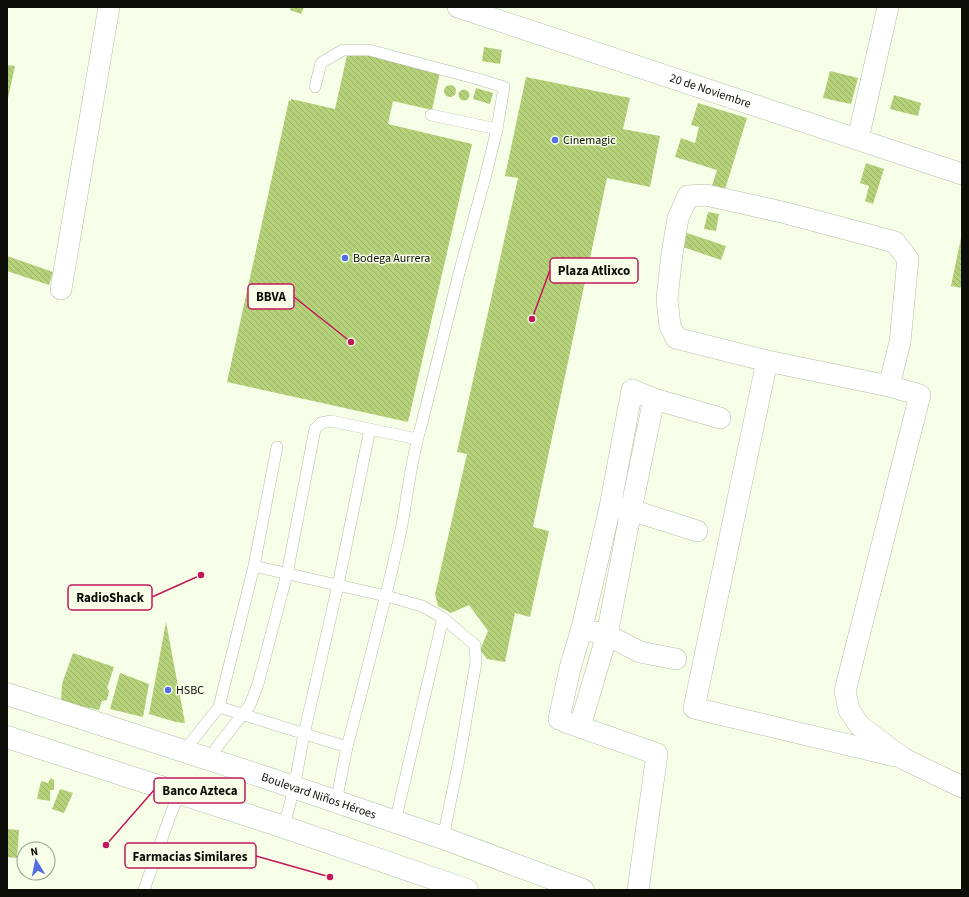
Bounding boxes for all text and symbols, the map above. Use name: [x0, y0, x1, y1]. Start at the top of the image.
street label: 20 de Noviembre: [668, 69, 753, 112]
place label: Cinemagic: [563, 132, 616, 149]
marker: Cinemagic: [550, 135, 560, 145]
place label: Bodega Aurrera: [353, 250, 430, 267]
marker: Bodega Aurrera: [340, 253, 350, 263]
callout: Plaza Atlixco: [550, 258, 638, 283]
text: Plaza Atlixco: [558, 262, 630, 280]
callout: BBVA: [248, 284, 294, 309]
text: BBVA: [256, 288, 287, 306]
callout: RadioShack: [68, 585, 152, 610]
text: RadioShack: [76, 589, 145, 607]
place label: HSBC: [176, 682, 204, 699]
marker: HSBC: [163, 685, 173, 695]
street label: Boulevard Niños Héroes: [259, 768, 379, 823]
callout: Banco Azteca: [154, 778, 245, 803]
text: Banco Azteca: [162, 782, 238, 800]
north arrow: [16, 841, 56, 881]
callout: Farmacias Similares: [125, 843, 256, 868]
text: N: [29, 844, 39, 860]
text: Farmacias Similares: [133, 848, 248, 866]

